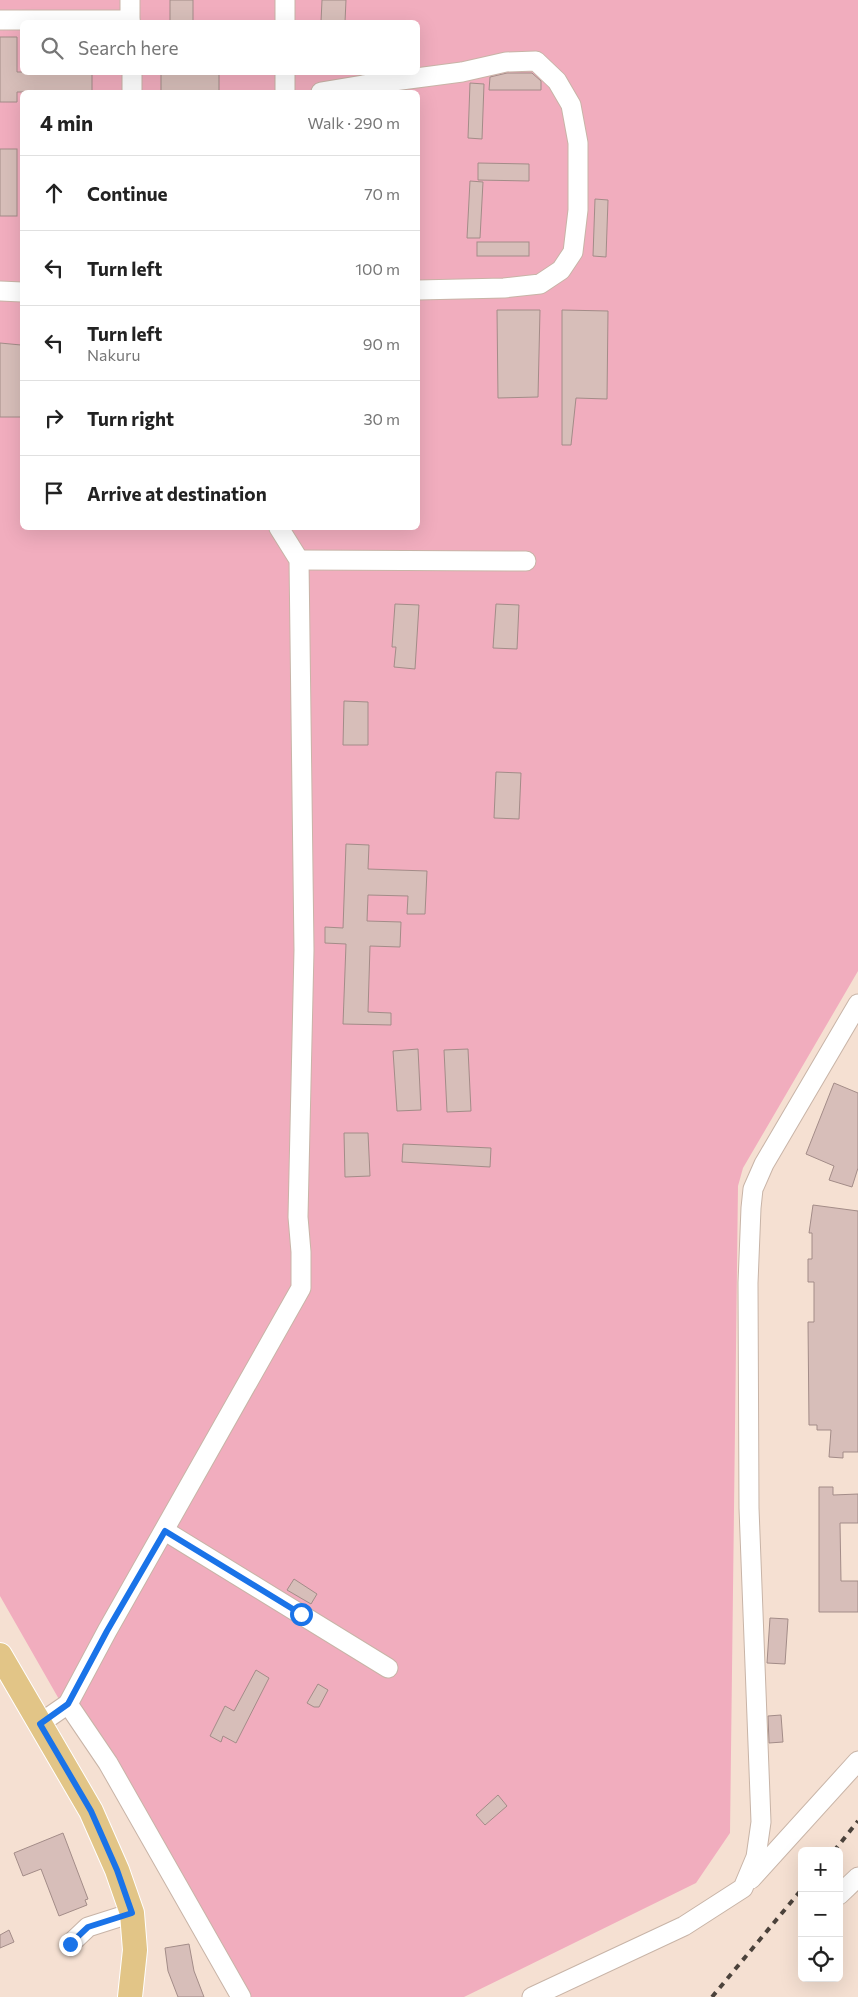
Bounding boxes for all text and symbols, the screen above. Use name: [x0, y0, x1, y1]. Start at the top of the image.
search box: [20, 20, 420, 75]
icon: search: [38, 34, 66, 62]
text: Search here: [78, 36, 178, 59]
text: 4 min: [40, 110, 93, 135]
text: Walk · 290 m: [308, 113, 400, 132]
icon: ahead: [40, 179, 68, 207]
text: Continue: [87, 182, 167, 205]
text: 70 m: [364, 184, 400, 203]
icon: left: [40, 254, 68, 282]
text: Turn left: [87, 257, 162, 280]
text: 100 m: [355, 259, 400, 278]
text: Turn left: [87, 322, 162, 345]
icon: left: [40, 329, 68, 357]
text: 90 m: [363, 334, 400, 353]
text: Nakuru: [87, 345, 140, 364]
icon: right: [40, 404, 68, 432]
text: Turn right: [87, 407, 174, 430]
text: 30 m: [363, 409, 400, 428]
icon: arrive: [40, 479, 68, 507]
text: Arrive at destination: [87, 482, 267, 505]
route start: [290, 1603, 313, 1626]
map controls: [798, 1847, 843, 1982]
button: +: [798, 1847, 843, 1892]
button: −: [798, 1892, 843, 1937]
route end: [59, 1933, 82, 1956]
button: locate: [798, 1937, 843, 1982]

